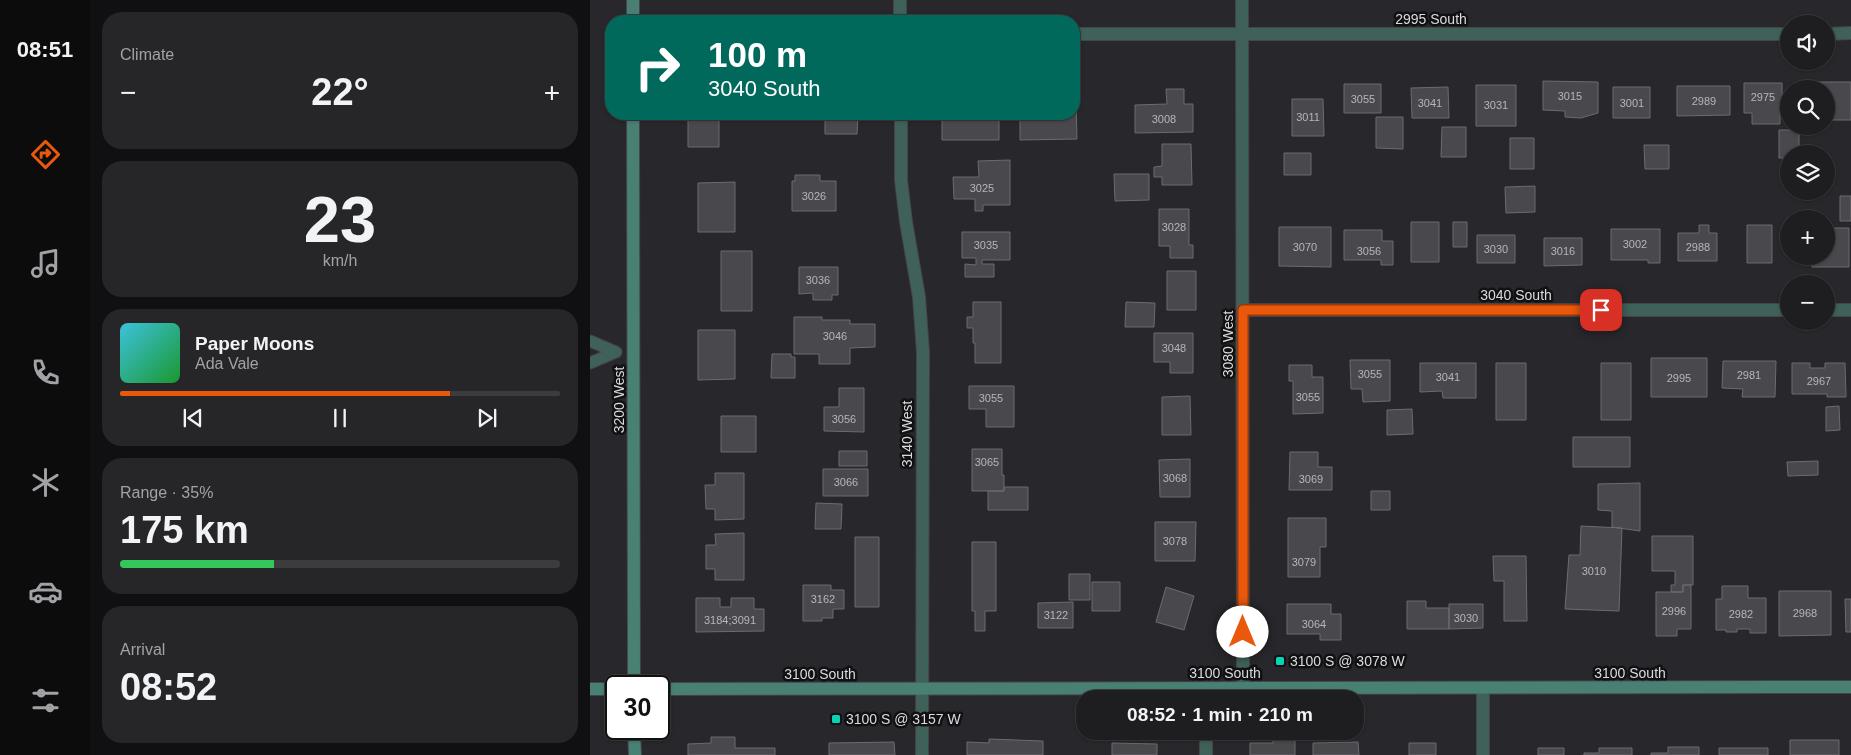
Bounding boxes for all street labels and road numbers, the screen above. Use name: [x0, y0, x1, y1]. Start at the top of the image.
street label: 2995 South: [1395, 11, 1467, 27]
street label: 3040 South: [1480, 287, 1552, 303]
street label: 3080 West: [1220, 311, 1236, 377]
street label: 3200 West: [611, 367, 627, 433]
street label: 3140 West: [899, 401, 915, 467]
street label: 3100 South: [1189, 665, 1261, 681]
street label: 3100 South: [1594, 665, 1666, 681]
street label: 3100 South: [784, 666, 856, 682]

